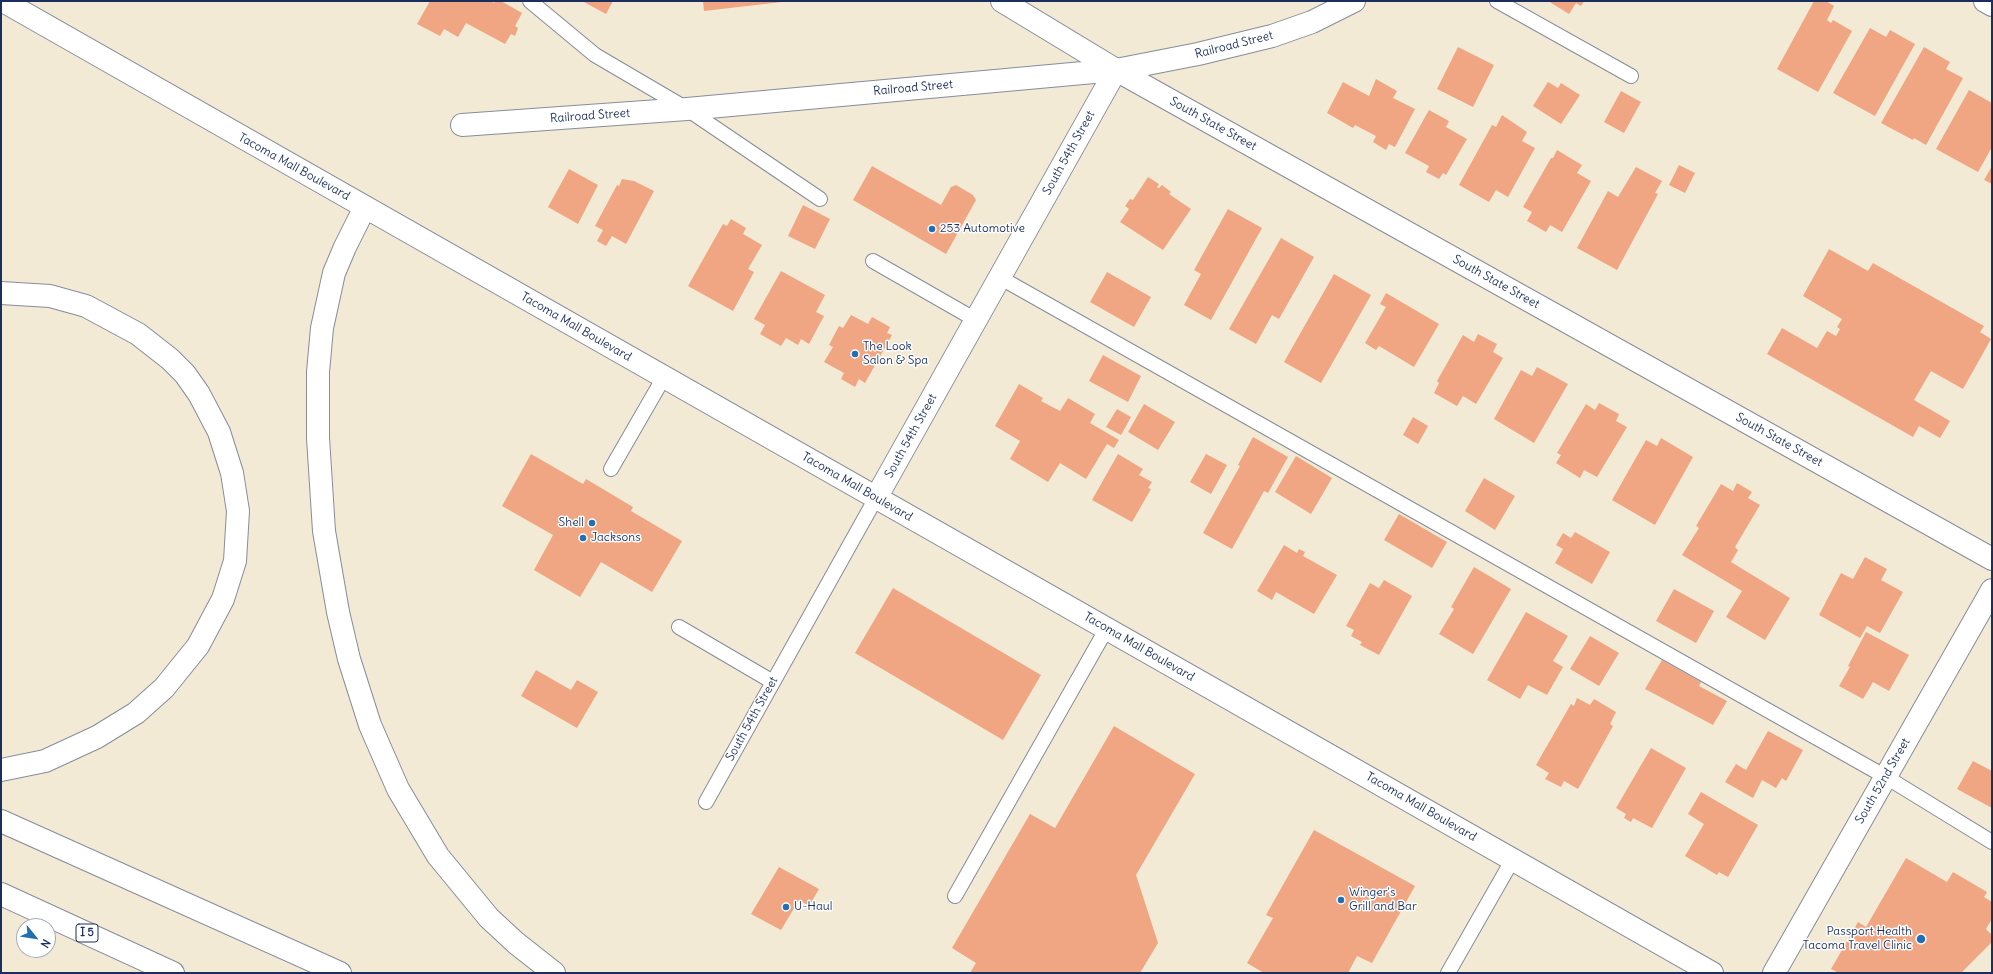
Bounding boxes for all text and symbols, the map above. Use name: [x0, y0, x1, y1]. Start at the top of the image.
street label: Railroad Street: [1193, 28, 1275, 62]
street label: Railroad Street: [872, 77, 954, 99]
street label: South State Street: [1167, 94, 1259, 154]
street label: Railroad Street: [550, 106, 630, 126]
street label: South 54th Street: [1040, 108, 1098, 198]
street label: Tacoma Mall Boulevard: [236, 130, 352, 204]
place label: 253 Automotive: [940, 222, 1025, 236]
marker: 253 Automotive: [927, 224, 937, 234]
street label: South State Street: [1450, 252, 1542, 312]
street label: Tacoma Mall Boulevard: [518, 289, 634, 365]
place label: The Look Salon & Spa: [863, 340, 928, 368]
marker: The Look Salon & Spa: [850, 349, 860, 359]
street label: South 54th Street: [882, 391, 940, 481]
street label: South State Street: [1733, 410, 1825, 470]
street label: Tacoma Mall Boulevard: [799, 449, 915, 525]
place label: Shell: [559, 516, 584, 530]
marker: Shell: [587, 518, 597, 528]
place label: Jacksons: [591, 531, 641, 545]
marker: Jacksons: [578, 533, 588, 543]
street label: Tacoma Mall Boulevard: [1081, 609, 1197, 685]
street label: South 54th Street: [723, 674, 781, 764]
street label: South 52nd Street: [1853, 736, 1913, 826]
street label: Tacoma Mall Boulevard: [1363, 769, 1479, 845]
place label: Winger's Grill and Bar: [1349, 886, 1417, 914]
marker: Winger's Grill and Bar: [1336, 895, 1346, 905]
place label: U-Haul: [794, 900, 832, 914]
marker: U-Haul: [781, 902, 791, 912]
north arrow: [16, 918, 56, 958]
road number: I 5: [76, 924, 98, 942]
place label: Passport Health Tacoma Travel Clinic: [1803, 925, 1912, 953]
marker: Passport Health Tacoma Travel Clinic: [1915, 933, 1927, 945]
text: N: [38, 937, 53, 950]

